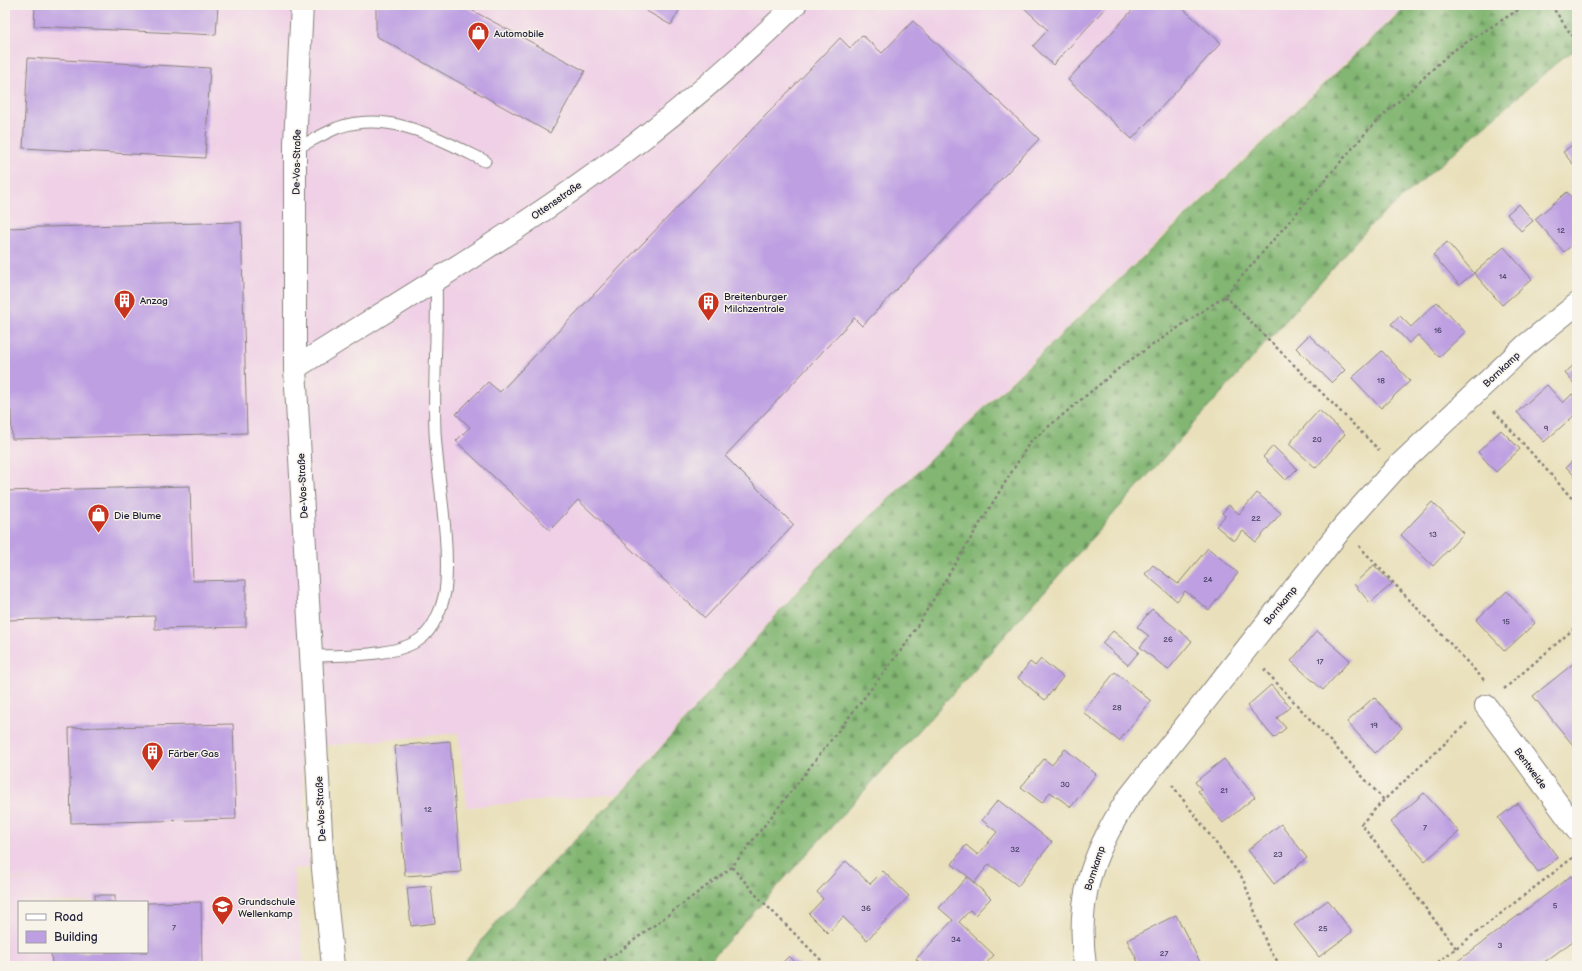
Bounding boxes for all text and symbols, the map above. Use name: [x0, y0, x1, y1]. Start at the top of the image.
shop icon: Automobile: [466, 20, 492, 53]
place label: Automobile: [494, 28, 544, 40]
street label: De-Vos-Straße: [290, 129, 304, 195]
street label: Ottensstraße: [529, 179, 584, 223]
house number: 12: [1557, 226, 1565, 235]
house number: 14: [1499, 272, 1507, 281]
building icon: Anzag: [111, 287, 137, 320]
building icon: Breitenburger Milchzentrale: [696, 289, 722, 322]
place label: Breitenburger Milchzentrale: [724, 291, 787, 315]
place label: Anzag: [140, 295, 168, 307]
house number: 16: [1434, 326, 1442, 335]
street label: Bornkamp: [1481, 349, 1523, 390]
house number: 18: [1377, 376, 1385, 385]
house number: 9: [1544, 424, 1549, 433]
house number: 20: [1312, 435, 1322, 444]
street label: De-Vos-Straße: [295, 453, 311, 519]
shop icon: Die Blume: [85, 502, 111, 535]
place label: Die Blume: [114, 510, 161, 522]
house number: 22: [1251, 514, 1261, 523]
house number: 13: [1429, 530, 1437, 539]
house number: 24: [1203, 575, 1213, 584]
street label: Bornkamp: [1262, 584, 1300, 627]
house number: 15: [1502, 617, 1510, 626]
house number: 26: [1163, 635, 1173, 644]
house number: 17: [1316, 657, 1324, 666]
house number: 28: [1112, 703, 1122, 712]
house number: 19: [1370, 721, 1378, 730]
building icon: Färber Gas: [139, 740, 165, 773]
street label: Bentweide: [1511, 746, 1549, 792]
place label: Färber Gas: [168, 748, 219, 760]
street label: De-Vos-Straße: [313, 776, 329, 842]
house number: 30: [1060, 780, 1070, 789]
house number: 21: [1220, 786, 1228, 795]
house number: 12: [424, 805, 432, 814]
house number: 7: [1423, 823, 1427, 832]
street label: Bornkamp: [1082, 844, 1108, 892]
house number: 32: [1010, 845, 1020, 854]
house number: 23: [1273, 850, 1283, 859]
school or university icon: Grundschule Wellenkamp: [210, 894, 236, 927]
place label: Grundschule Wellenkamp: [238, 896, 296, 920]
legend: [18, 901, 148, 953]
house number: 5: [1553, 901, 1558, 910]
house number: 36: [861, 904, 871, 913]
text: Road: [54, 910, 83, 925]
house number: 7: [172, 923, 176, 932]
house number: 25: [1318, 924, 1328, 933]
text: Building: [54, 930, 98, 945]
house number: 34: [951, 935, 961, 944]
house number: 3: [1498, 941, 1503, 950]
house number: 27: [1160, 949, 1168, 958]

